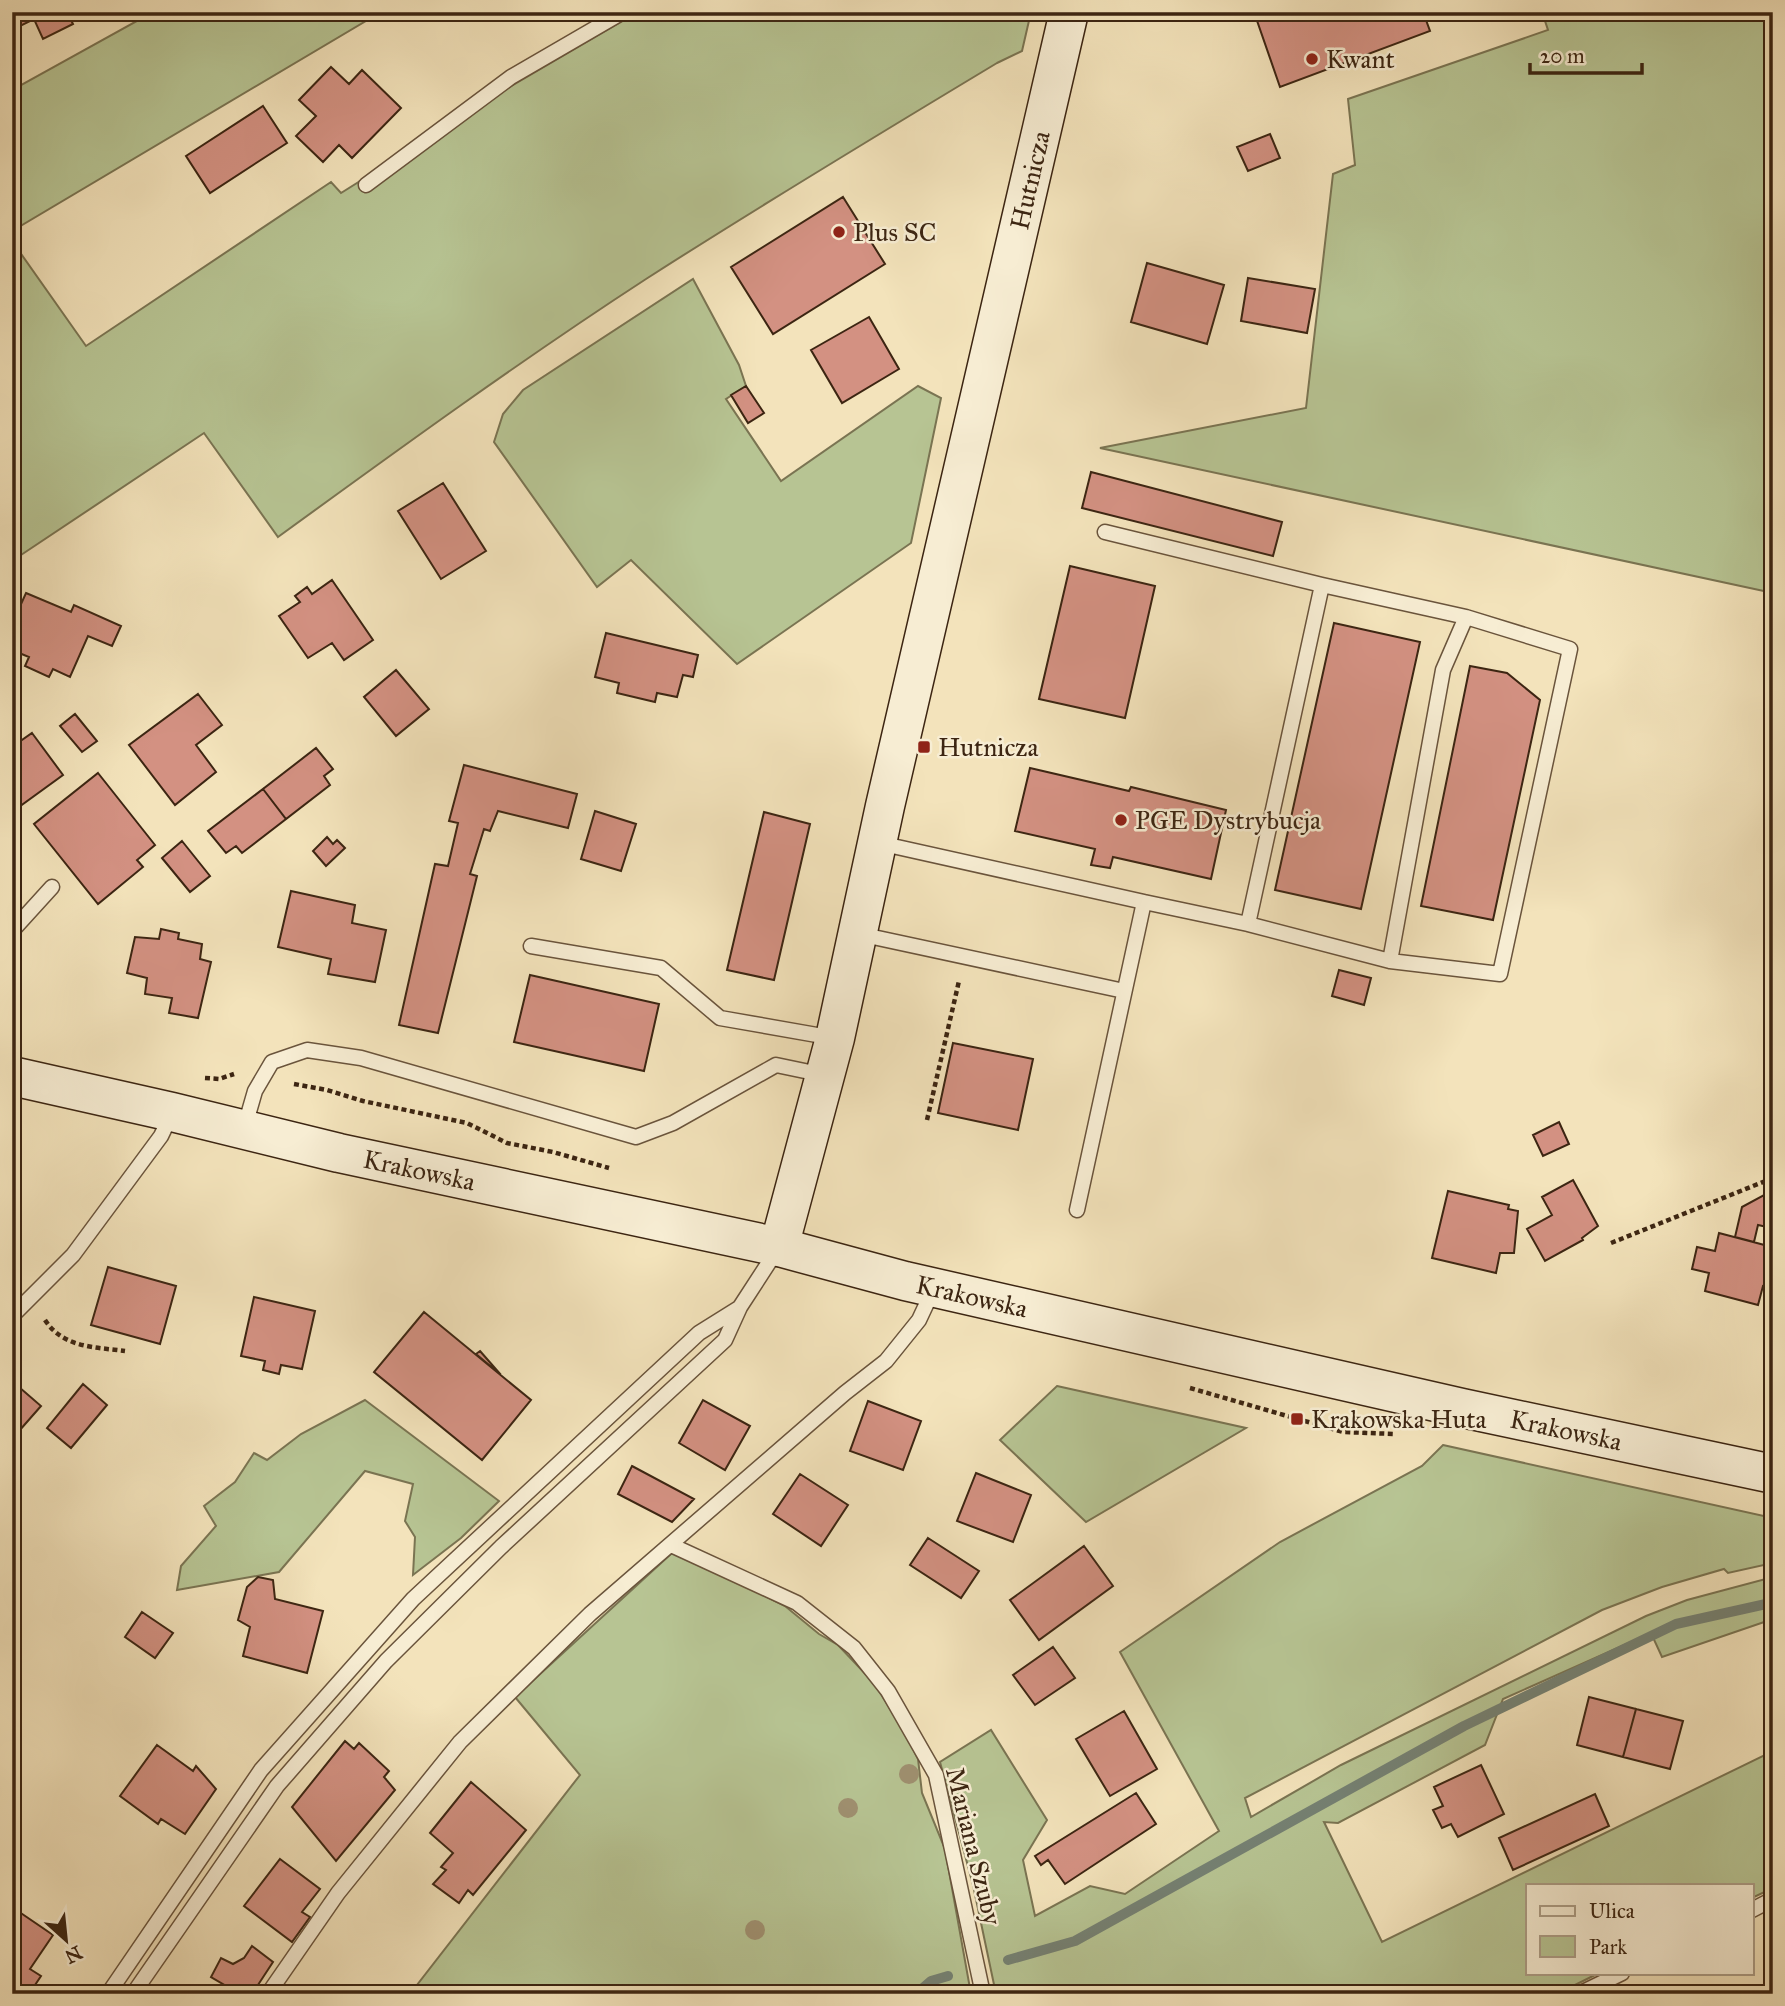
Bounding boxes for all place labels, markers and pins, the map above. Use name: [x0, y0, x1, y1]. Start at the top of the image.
place label: Kwant: [1326, 43, 1395, 75]
marker: Kwant: [1304, 51, 1320, 67]
place label: Plus SC: [853, 216, 936, 248]
marker: Plus SC: [831, 224, 847, 240]
place label: Hutnicza: [938, 731, 1038, 763]
marker: Hutnicza: [916, 739, 932, 755]
place label: PGE Dystrybucja: [1135, 804, 1321, 836]
marker: PGE Dystrybucja: [1113, 812, 1129, 828]
place label: Krakowska Huta: [1311, 1403, 1487, 1435]
marker: Krakowska Huta: [1289, 1411, 1305, 1427]

